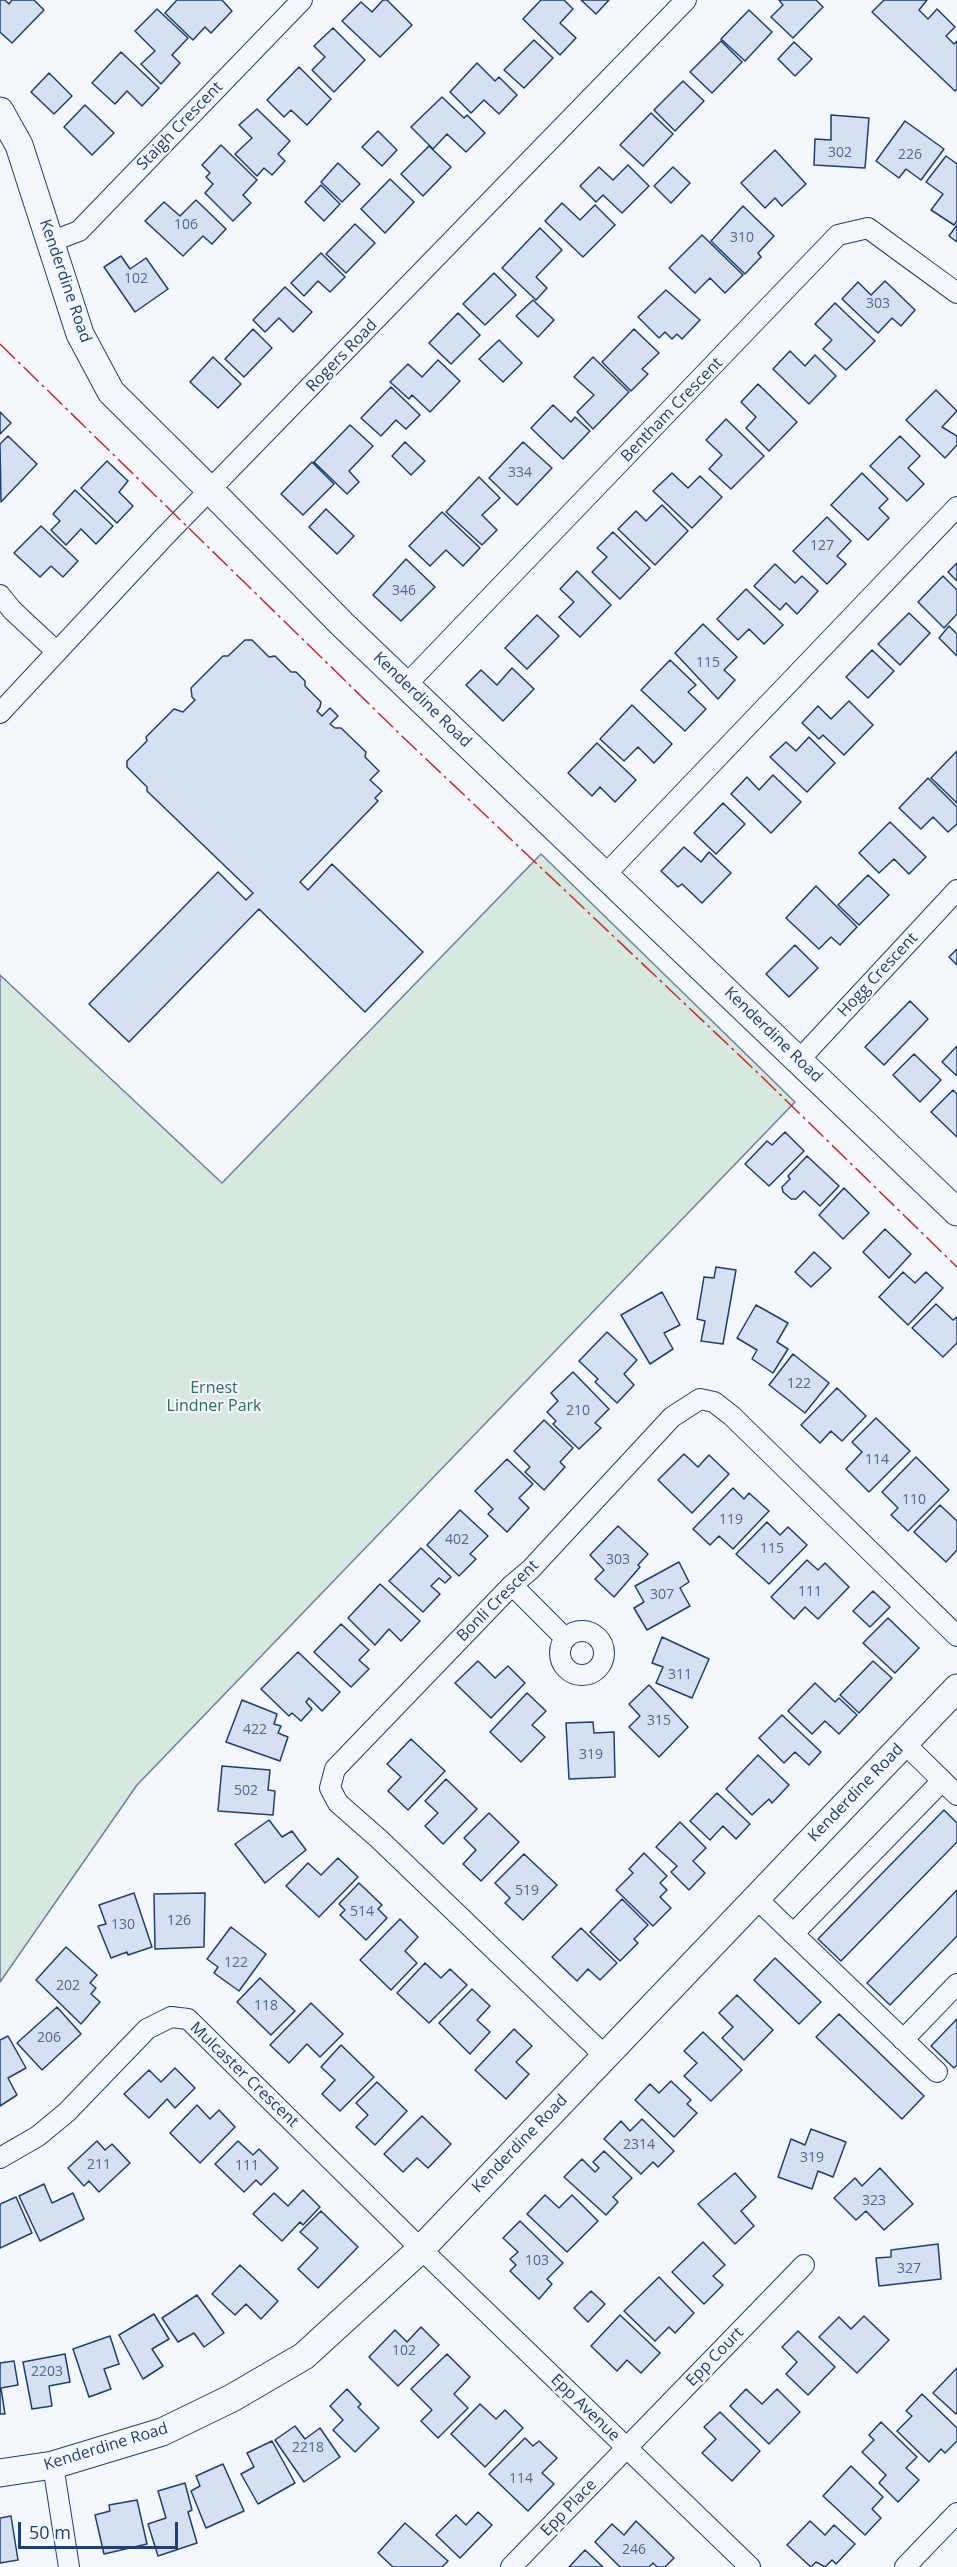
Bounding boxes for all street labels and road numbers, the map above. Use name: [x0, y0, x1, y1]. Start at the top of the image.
street label: Staigh Crescent: [133, 78, 227, 174]
street label: Kenderdine Road: [35, 217, 95, 345]
street label: Rogers Road: [303, 316, 381, 396]
street label: Bentham Crescent: [617, 354, 727, 466]
street label: Kenderdine Road: [369, 648, 475, 752]
street label: Hogg Crescent: [834, 929, 922, 1021]
street label: Kenderdine Road: [720, 983, 826, 1087]
street label: Bonli Crescent: [453, 1556, 543, 1646]
street label: Kenderdine Road: [804, 1740, 908, 1846]
street label: Mulcaster Crescent: [186, 2018, 302, 2132]
street label: Kenderdine Road: [468, 2091, 572, 2197]
street label: Epp Court: [682, 2324, 748, 2390]
street label: Epp Avenue: [547, 2370, 623, 2446]
street label: Kenderdine Road: [42, 2419, 170, 2475]
street label: Epp Place: [537, 2475, 601, 2541]

